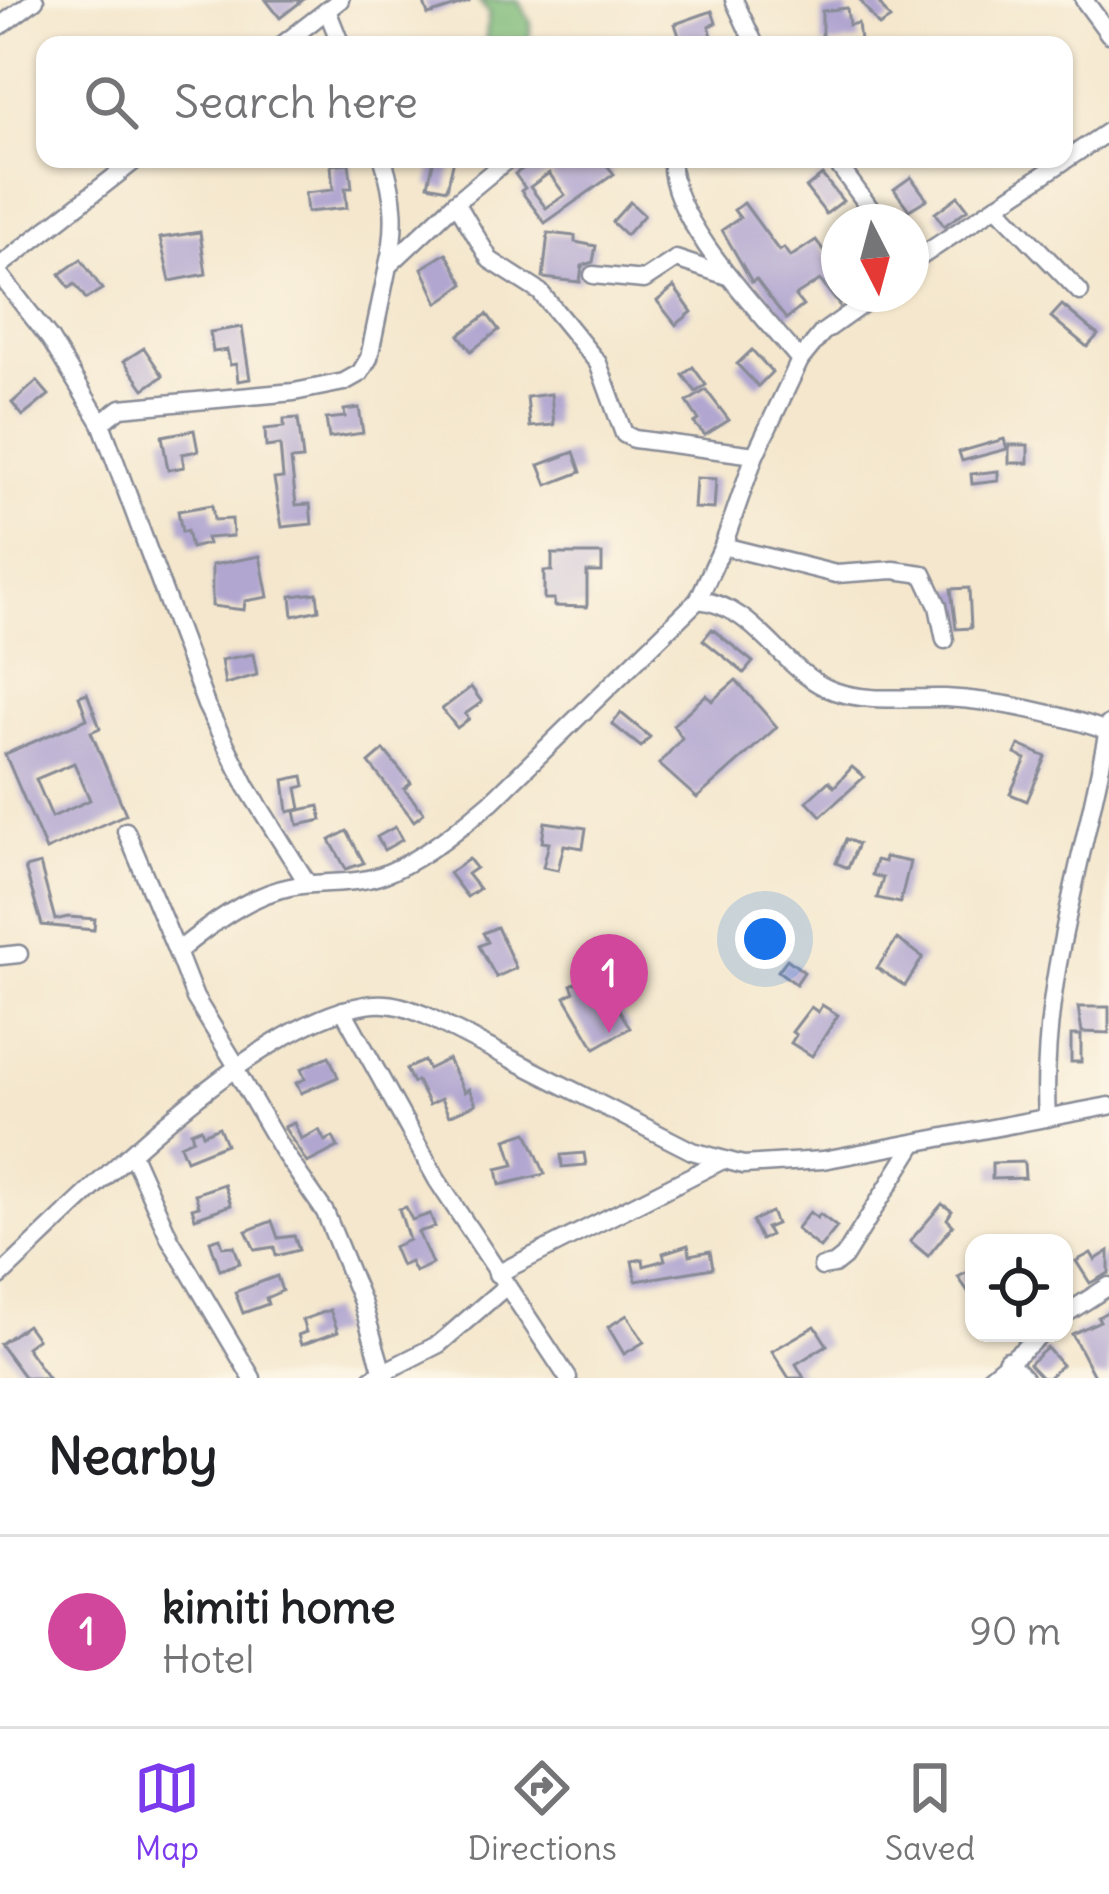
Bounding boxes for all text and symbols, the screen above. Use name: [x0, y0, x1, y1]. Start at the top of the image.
search box: [36, 36, 1073, 168]
icon: search: [78, 69, 144, 135]
text: Search here: [174, 74, 418, 130]
north arrow: [821, 204, 929, 312]
your location: [735, 909, 795, 969]
pin: 1: [570, 934, 648, 1033]
map controls: [965, 1234, 1073, 1342]
button: locate: [965, 1234, 1073, 1342]
text: Nearby: [48, 1424, 217, 1488]
text: kimiti home: [162, 1579, 396, 1635]
text: 1: [79, 1607, 95, 1656]
text: 90 m: [969, 1607, 1061, 1656]
text: Hotel: [162, 1635, 254, 1684]
tab: Map: [134, 1755, 200, 1869]
tab: Directions: [468, 1755, 617, 1869]
tab: Saved: [885, 1755, 975, 1869]

